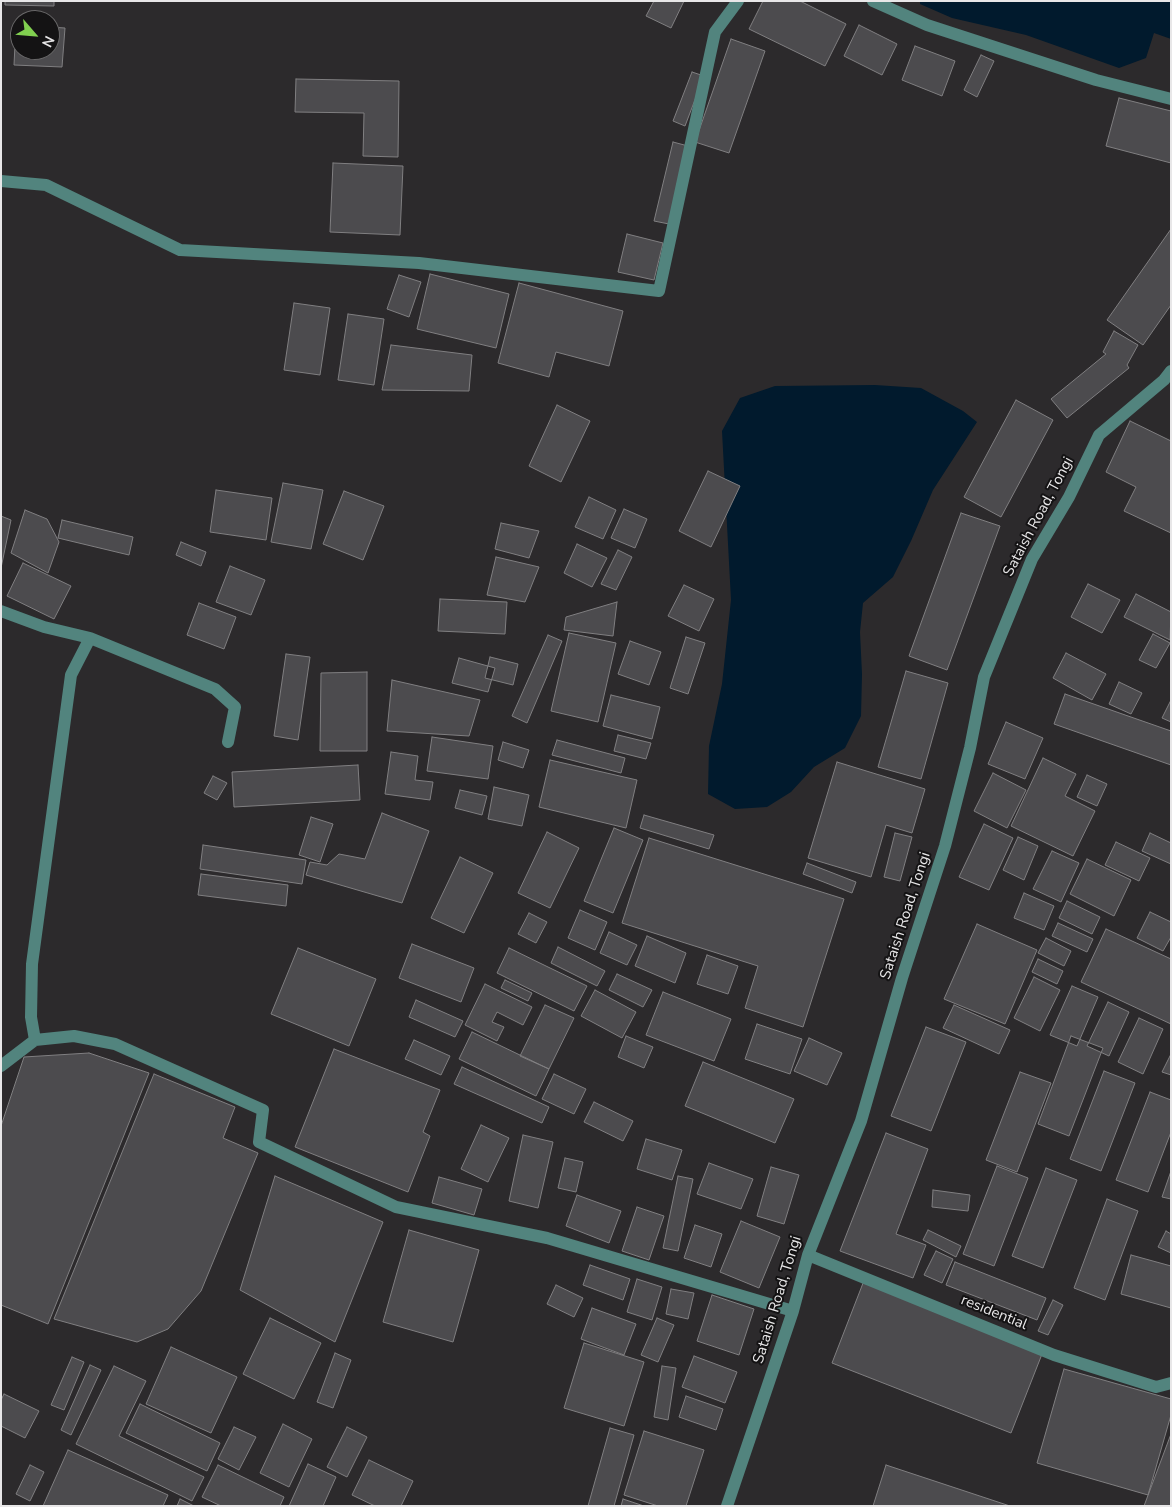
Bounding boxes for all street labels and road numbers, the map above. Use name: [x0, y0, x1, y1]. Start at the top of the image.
street label: Sataish Road, Tongi: [1000, 454, 1078, 580]
street label: Sataish Road, Tongi: [877, 850, 935, 982]
street label: Sataish Road, Tongi: [750, 1234, 806, 1366]
street label: residential: [958, 1291, 1030, 1335]

